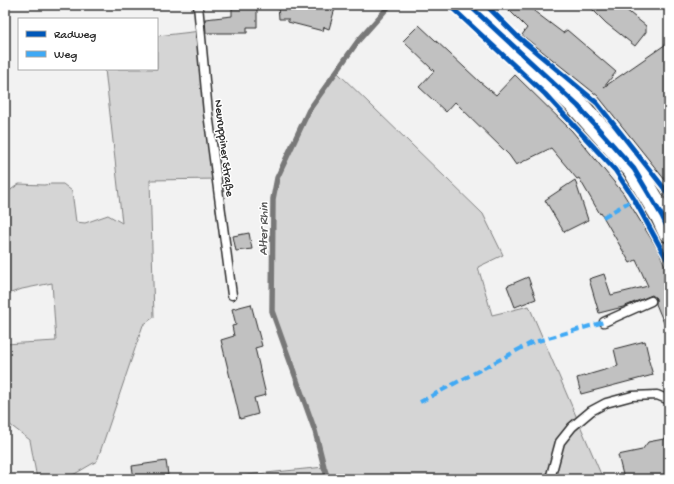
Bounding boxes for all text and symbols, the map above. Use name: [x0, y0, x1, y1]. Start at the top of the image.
legend: [18, 18, 158, 70]
text: Radweg: [54, 29, 96, 43]
text: Weg: [54, 49, 77, 63]
street label: Neuruppiner Straße: [210, 99, 236, 198]
water label: Alter Rhin: [257, 202, 272, 256]

